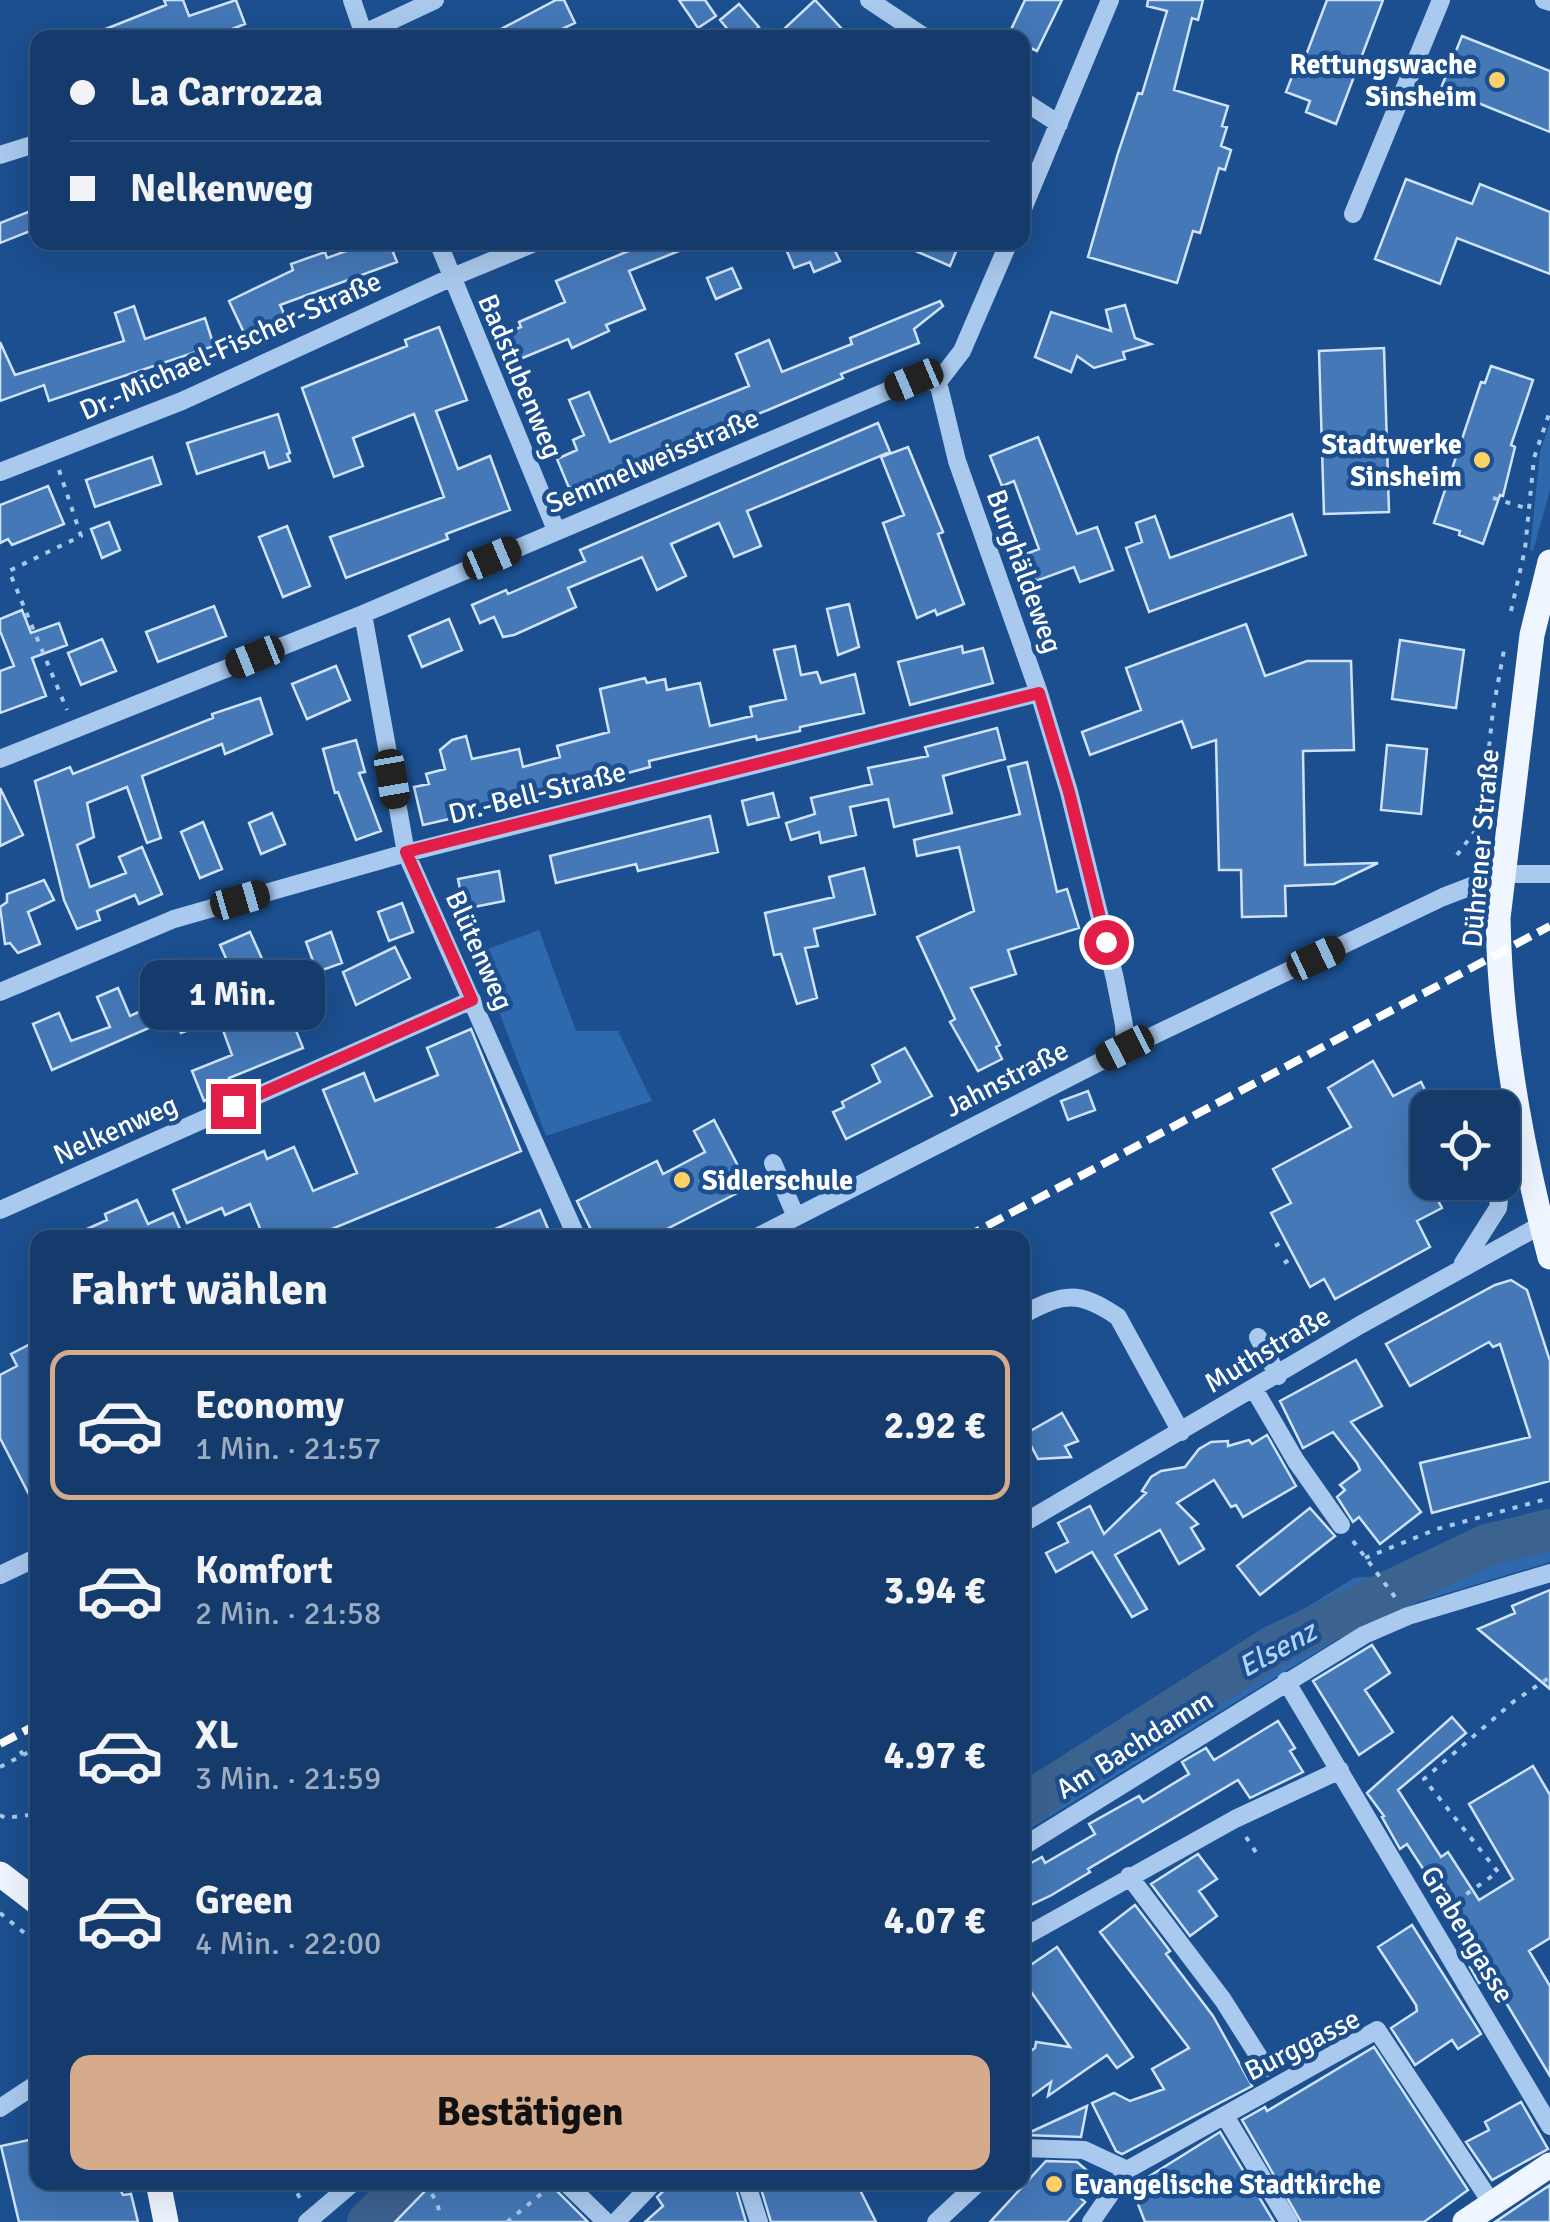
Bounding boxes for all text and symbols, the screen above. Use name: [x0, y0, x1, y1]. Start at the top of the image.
place label: Rettungswache Sinsheim: [1290, 48, 1477, 114]
text: La Carrozza: [130, 69, 323, 116]
marker: Rettungswache Sinsheim: [1486, 69, 1508, 91]
text: Nelkenweg: [130, 165, 313, 212]
street label: Dr.-Michael-Fischer-Straße: [74, 264, 386, 428]
street label: Badstubenweg: [470, 289, 570, 464]
car: [881, 354, 947, 406]
street label: Semmelweisstraße: [541, 401, 764, 521]
place label: Stadtwerke Sinsheim: [1321, 428, 1462, 494]
marker: Stadtwerke Sinsheim: [1471, 449, 1493, 471]
street label: Burghäldeweg: [979, 485, 1069, 658]
car: [459, 532, 525, 584]
car: [222, 632, 288, 682]
car: [372, 747, 412, 811]
street label: Dührener Straße: [1455, 747, 1507, 949]
street label: Dr.-Bell-Straße: [445, 755, 629, 831]
car: [207, 877, 273, 923]
street label: Blütenweg: [438, 885, 520, 1015]
route start: [1084, 920, 1129, 965]
car: [1282, 932, 1350, 984]
callout: 1 Min.: [140, 961, 326, 1031]
text: 1 Min.: [189, 975, 276, 1014]
car: [1091, 1021, 1159, 1075]
street label: Jahnstraße: [939, 1033, 1074, 1125]
route end: [211, 1084, 256, 1129]
street label: Nelkenweg: [48, 1087, 183, 1172]
map controls: [1410, 1090, 1520, 1200]
button: locate: [1410, 1090, 1520, 1200]
place label: Sidlerschule: [702, 1164, 853, 1198]
marker: Sidlerschule: [671, 1169, 693, 1191]
text: Fahrt wählen: [70, 1262, 328, 1317]
street label: Muthstraße: [1198, 1299, 1337, 1401]
icon: car: [75, 1380, 165, 1470]
text: Economy: [195, 1382, 344, 1429]
text: 2.92 €: [884, 1402, 985, 1449]
text: 1 Min. · 21:57: [195, 1429, 381, 1468]
icon: car: [75, 1545, 165, 1635]
text: Komfort: [195, 1547, 333, 1594]
text: 3.94 €: [884, 1567, 985, 1614]
text: 2 Min. · 21:58: [195, 1594, 381, 1633]
water label: Elsenz: [1232, 1612, 1325, 1686]
street label: Am Bachdamm: [1050, 1683, 1219, 1807]
icon: car: [75, 1710, 165, 1800]
text: XL: [195, 1712, 238, 1759]
text: 4.97 €: [884, 1732, 985, 1779]
text: 3 Min. · 21:59: [195, 1759, 381, 1798]
street label: Grabengasse: [1413, 1860, 1521, 2009]
icon: car: [75, 1875, 165, 1965]
text: Green: [195, 1877, 293, 1924]
text: 4.07 €: [884, 1897, 985, 1944]
text: 4 Min. · 22:00: [195, 1924, 381, 1963]
street label: Burggasse: [1239, 2001, 1366, 2088]
button: Bestätigen: [70, 2055, 990, 2170]
place label: Evangelische Stadtkirche: [1074, 2168, 1381, 2202]
marker: Evangelische Stadtkirche: [1043, 2173, 1065, 2195]

